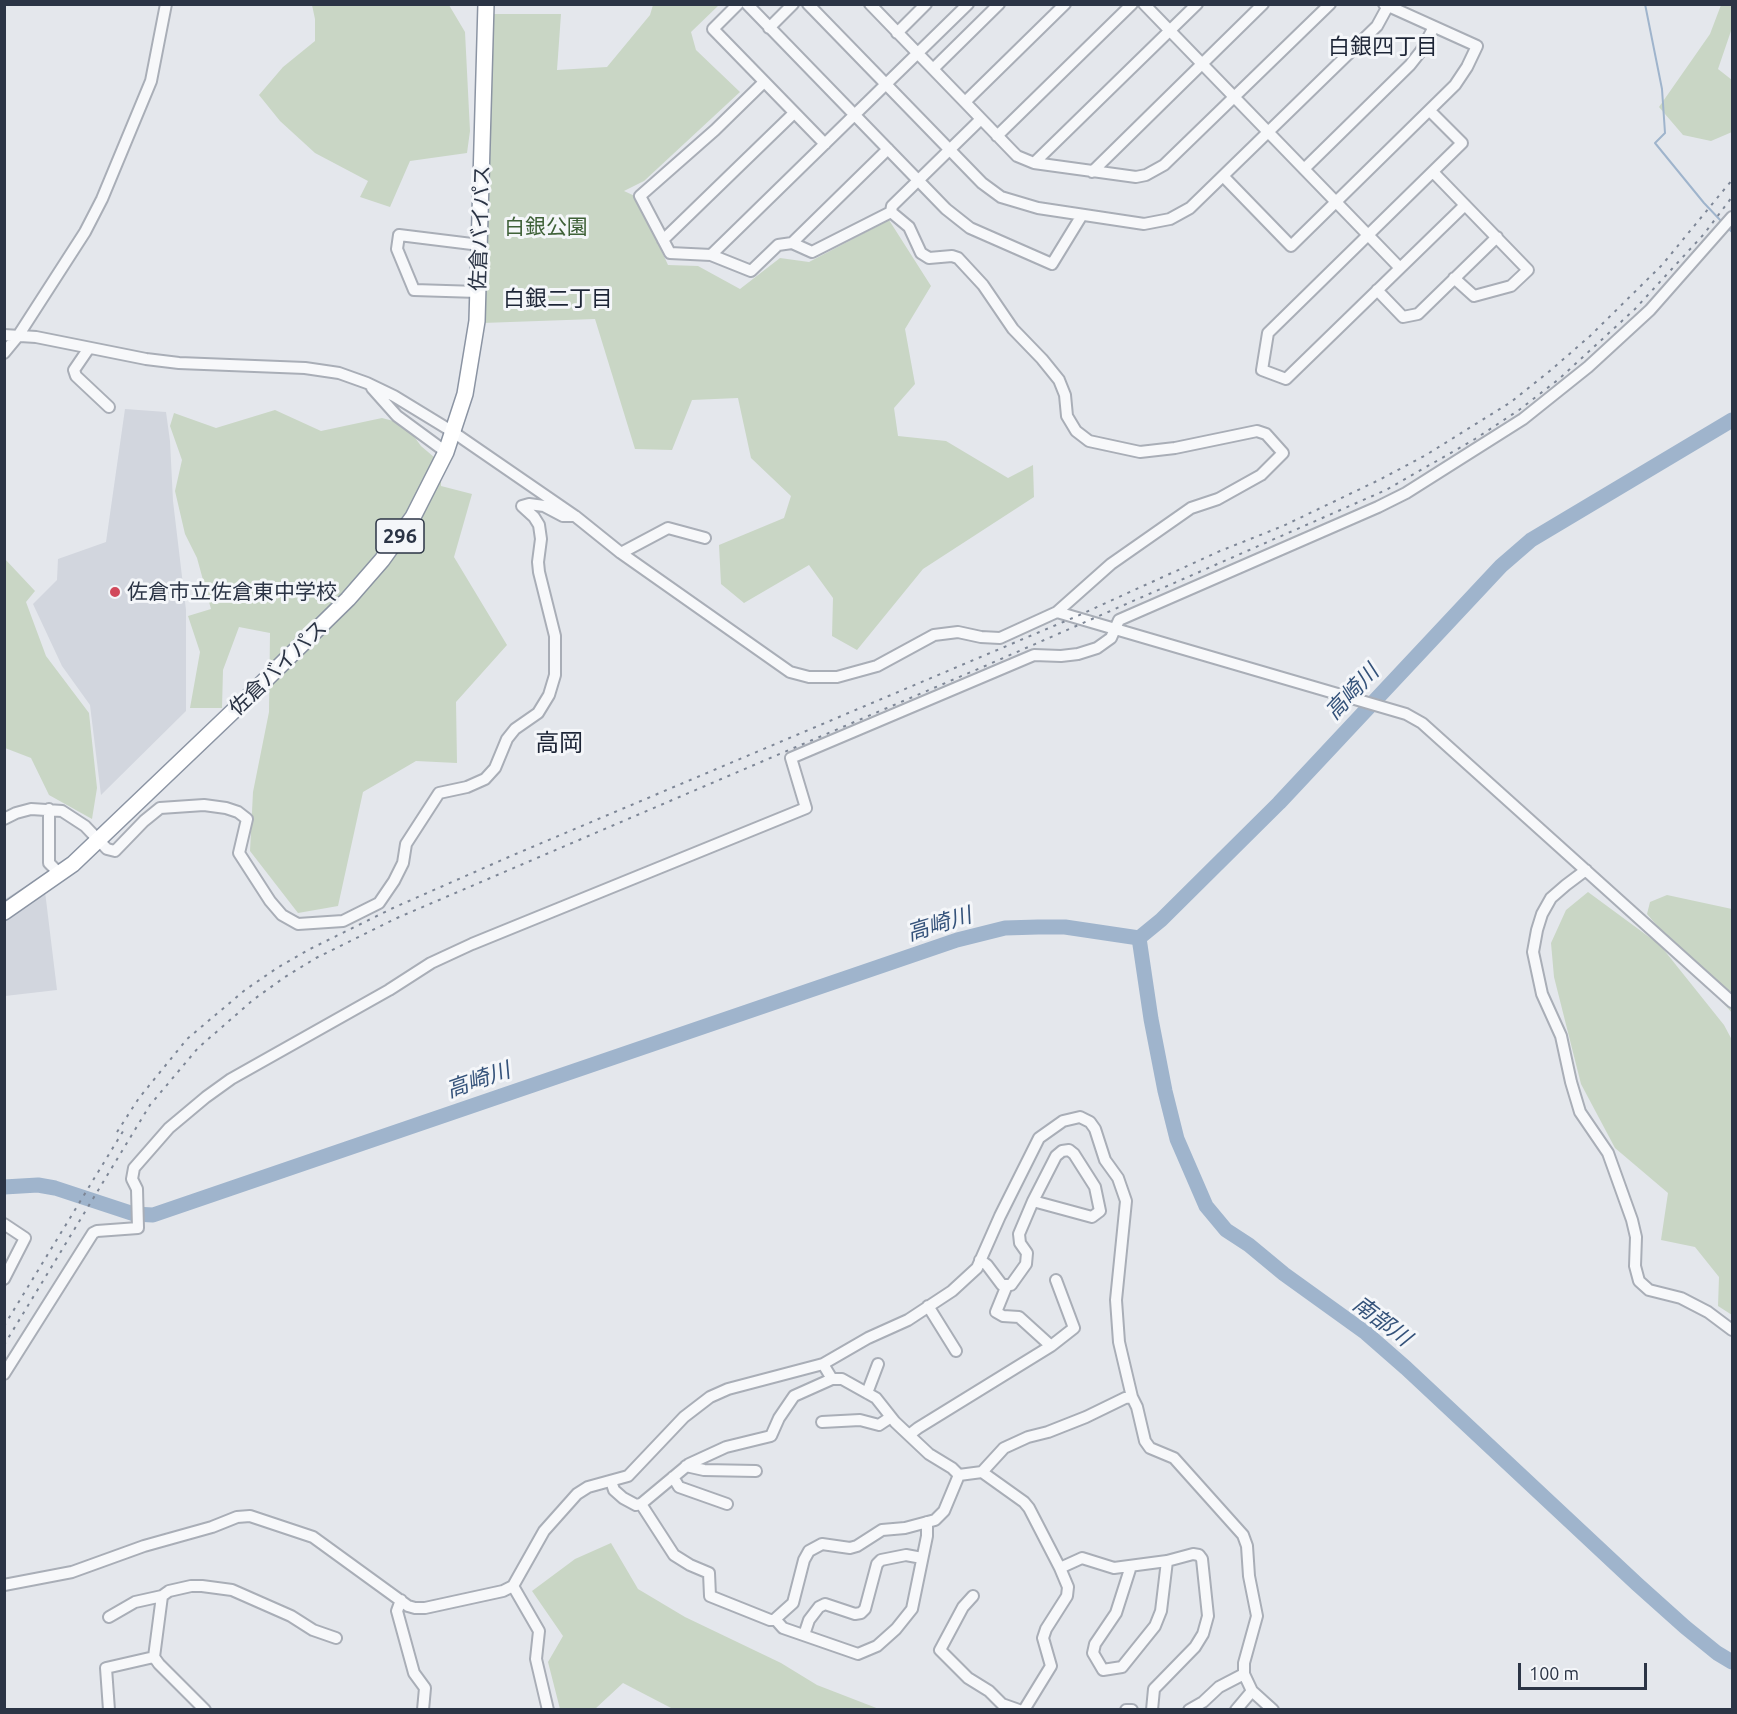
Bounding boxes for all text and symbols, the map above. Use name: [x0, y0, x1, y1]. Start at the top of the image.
district label: 白銀四丁目: [1328, 34, 1438, 60]
street label: 佐倉バイパス: [465, 165, 495, 291]
park label: 白銀公園: [504, 214, 588, 240]
district label: 白銀二丁目: [503, 286, 613, 312]
road number: 296: [376, 519, 424, 553]
place label: 佐倉市立佐倉東中学校: [127, 579, 337, 605]
marker: 佐倉市立佐倉東中学校: [108, 585, 122, 599]
street label: 佐倉バイパス: [224, 615, 332, 721]
water label: 高崎川: [1320, 659, 1384, 725]
district label: 高岡: [535, 729, 583, 757]
water label: 高崎川: [904, 902, 974, 946]
water label: 高崎川: [443, 1057, 513, 1103]
water label: 南部川: [1348, 1291, 1416, 1351]
scale bar: [1521, 1651, 1650, 1689]
text: 100 m: [1529, 1663, 1579, 1683]

